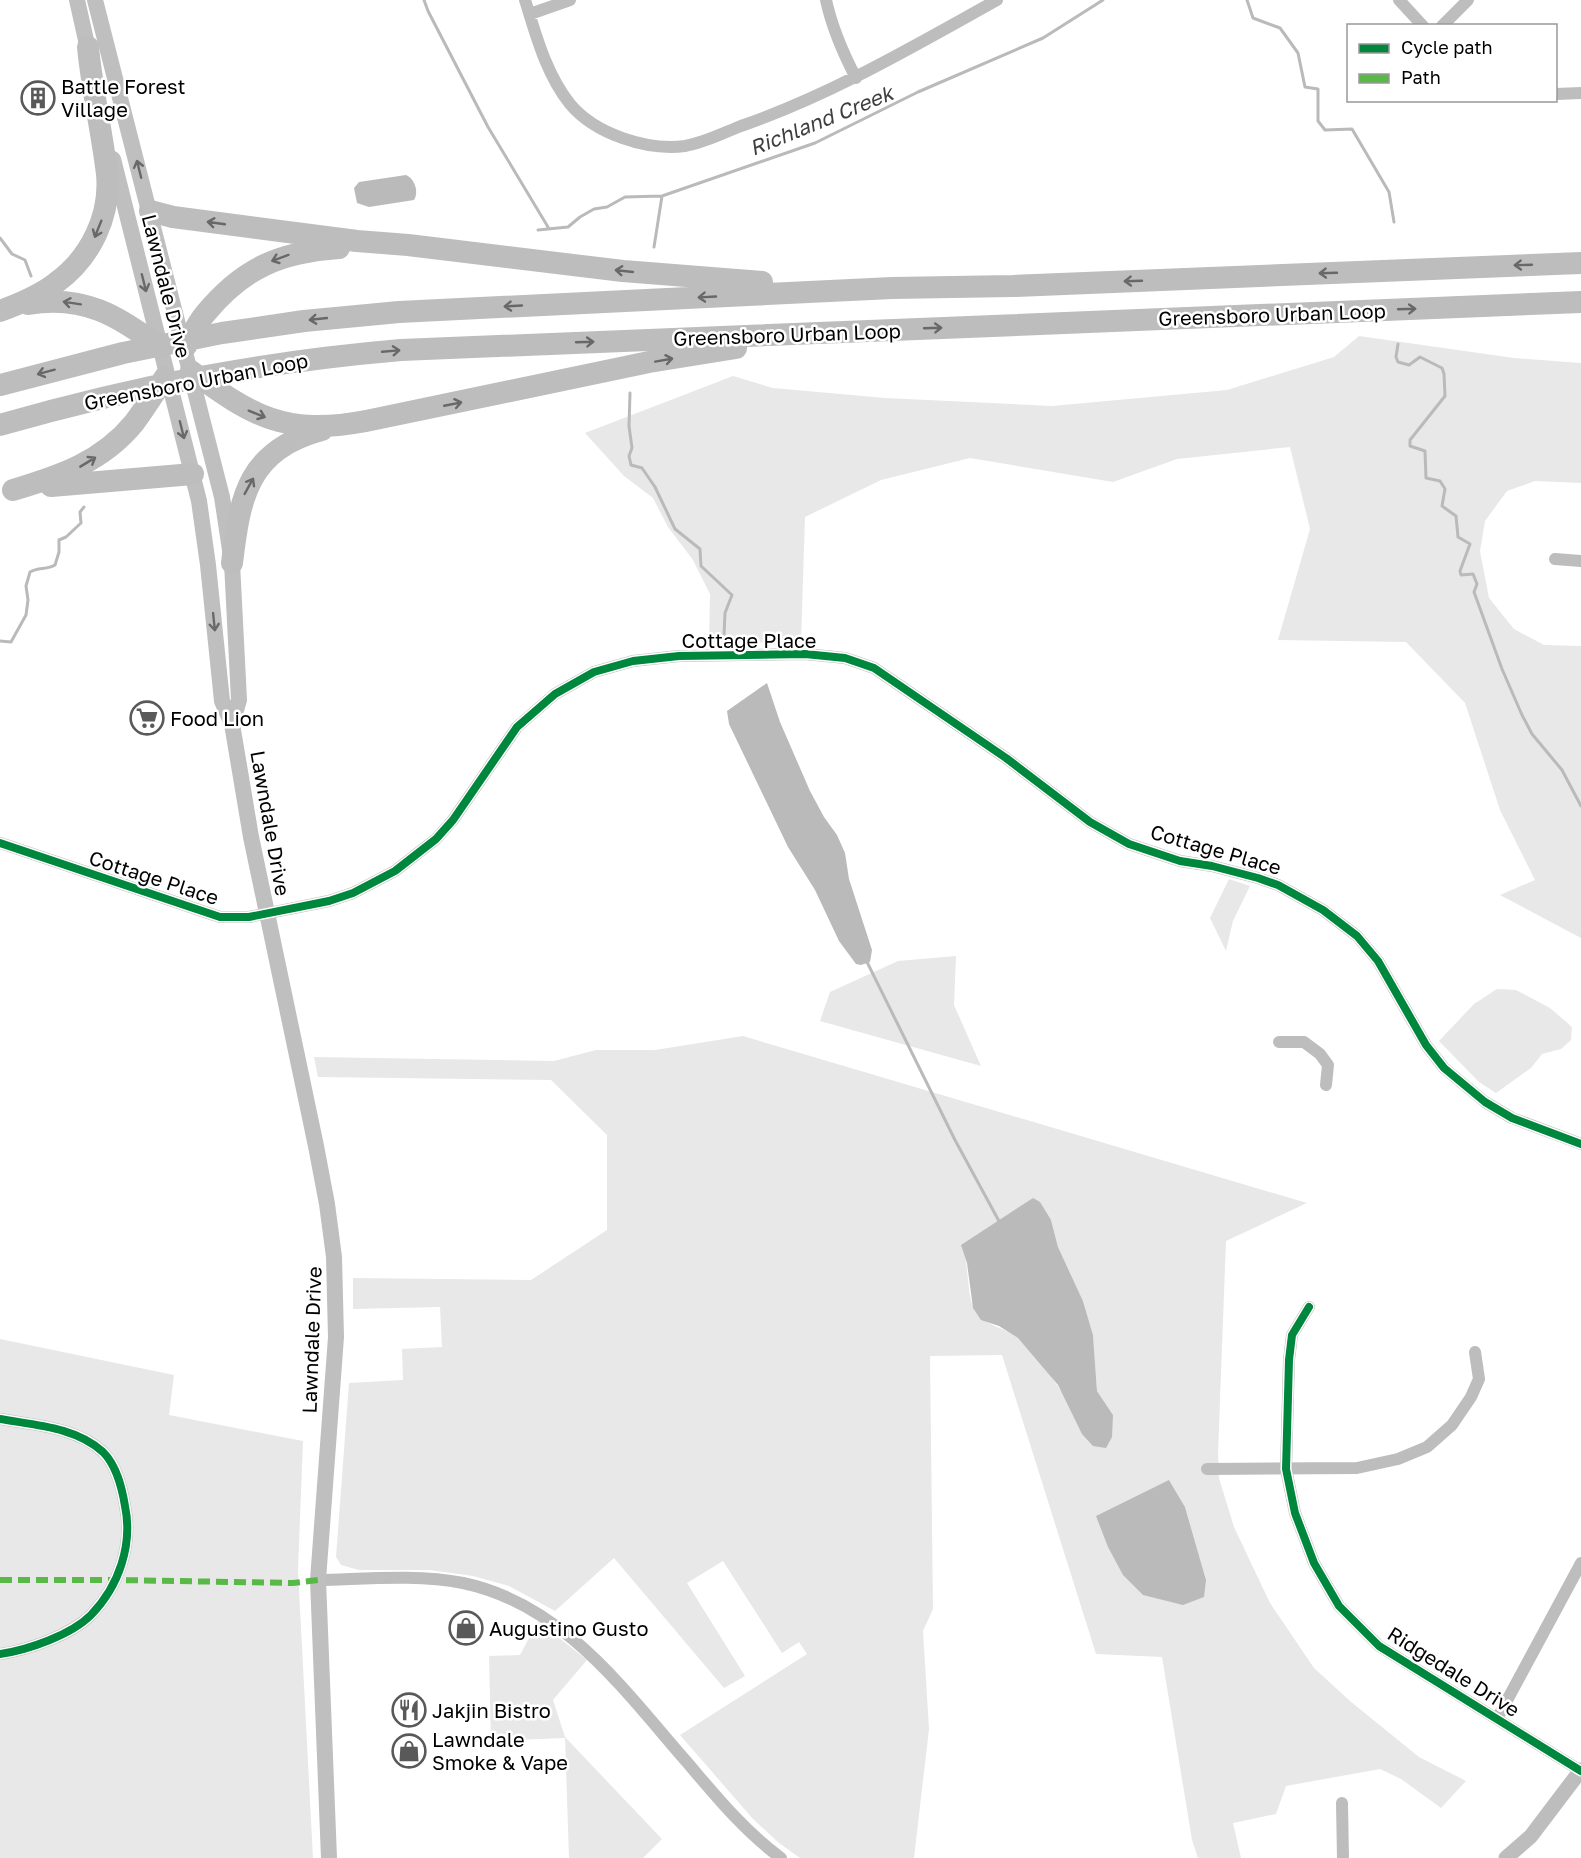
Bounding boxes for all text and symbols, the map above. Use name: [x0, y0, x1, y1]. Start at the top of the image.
legend: [1347, 24, 1557, 102]
text: Cycle path: [1401, 36, 1493, 58]
text: Path: [1401, 66, 1441, 88]
place label: Battle Forest Village: [61, 74, 186, 121]
water label: Richland Creek: [745, 79, 899, 161]
building icon: Battle Forest Village: [20, 80, 56, 116]
one-way arrow: [133, 159, 144, 178]
street label: Lawndale Drive: [138, 212, 196, 360]
one-way arrow: [206, 217, 226, 228]
one-way arrow: [92, 219, 103, 238]
one-way arrow: [271, 253, 290, 264]
one-way arrow: [1513, 260, 1533, 271]
one-way arrow: [614, 265, 634, 276]
one-way arrow: [1318, 268, 1338, 279]
one-way arrow: [139, 274, 151, 293]
one-way arrow: [1123, 276, 1143, 287]
one-way arrow: [698, 291, 718, 302]
one-way arrow: [63, 298, 83, 309]
street label: Greensboro Urban Loop: [1158, 298, 1386, 330]
one-way arrow: [503, 300, 523, 311]
one-way arrow: [1396, 303, 1416, 314]
one-way arrow: [309, 314, 329, 325]
street label: Greensboro Urban Loop: [673, 318, 901, 350]
one-way arrow: [922, 322, 942, 333]
one-way arrow: [575, 336, 595, 347]
one-way arrow: [380, 345, 400, 356]
street label: Greensboro Urban Loop: [82, 348, 310, 414]
one-way arrow: [654, 354, 674, 365]
one-way arrow: [37, 367, 56, 378]
one-way arrow: [442, 398, 462, 409]
one-way arrow: [247, 409, 266, 420]
one-way arrow: [176, 421, 188, 440]
one-way arrow: [79, 456, 96, 468]
one-way arrow: [243, 478, 255, 495]
one-way arrow: [209, 612, 220, 632]
street label: Cottage Place: [682, 628, 816, 652]
supermarket icon: Food Lion: [129, 700, 165, 736]
place label: Food Lion: [170, 706, 264, 730]
street label: Lawndale Drive: [246, 748, 296, 898]
street label: Cottage Place: [1148, 819, 1284, 879]
street label: Cottage Place: [86, 845, 222, 909]
street label: Lawndale Drive: [296, 1266, 326, 1414]
shop icon: Augustino Gusto: [448, 1610, 484, 1646]
place label: Augustino Gusto: [489, 1616, 649, 1640]
street label: Ridgedale Drive: [1384, 1621, 1524, 1721]
restaurant icon: Jakjin Bistro: [391, 1692, 427, 1728]
place label: Jakjin Bistro: [432, 1698, 551, 1722]
place label: Lawndale Smoke & Vape: [432, 1727, 568, 1774]
shop icon: Lawndale Smoke & Vape: [391, 1733, 427, 1769]

